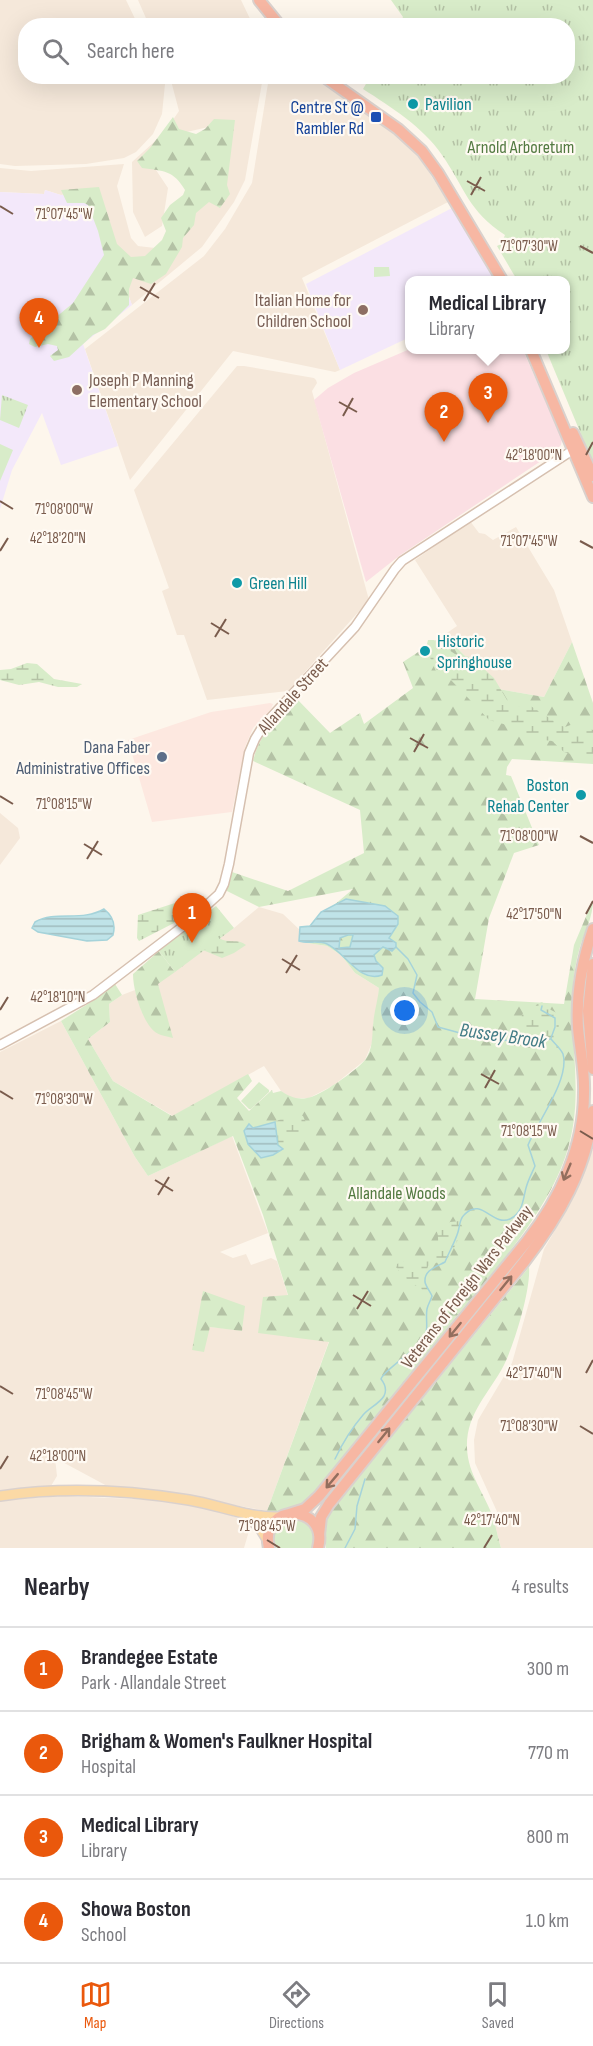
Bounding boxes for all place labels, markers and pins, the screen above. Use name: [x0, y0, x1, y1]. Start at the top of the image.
place label: Pavilion: [425, 94, 472, 115]
place label: Centre St @ Rambler Rd: [290, 97, 364, 139]
marker: Pavilion: [406, 97, 420, 111]
marker: Centre St @ Rambler Rd: [369, 110, 383, 124]
place label: Italian Home for Children School: [255, 290, 351, 332]
pin: 4: [20, 298, 58, 348]
marker: Italian Home for Children School: [356, 303, 370, 317]
place label: Joseph P Manning Elementary School: [88, 370, 202, 412]
pin: 3: [468, 374, 508, 423]
marker: Joseph P Manning Elementary School: [70, 383, 84, 397]
pin: 2: [424, 392, 464, 442]
place label: Green Hill: [249, 573, 307, 594]
marker: Green Hill: [230, 576, 244, 590]
place label: Historic Springhouse: [437, 631, 512, 673]
marker: Historic Springhouse: [418, 644, 432, 658]
place label: Dana Faber Administrative Offices: [15, 737, 150, 779]
marker: Dana Faber Administrative Offices: [155, 750, 169, 764]
place label: Boston Rehab Center: [487, 775, 569, 817]
marker: Boston Rehab Center: [574, 788, 588, 802]
pin: 1: [172, 894, 212, 943]

